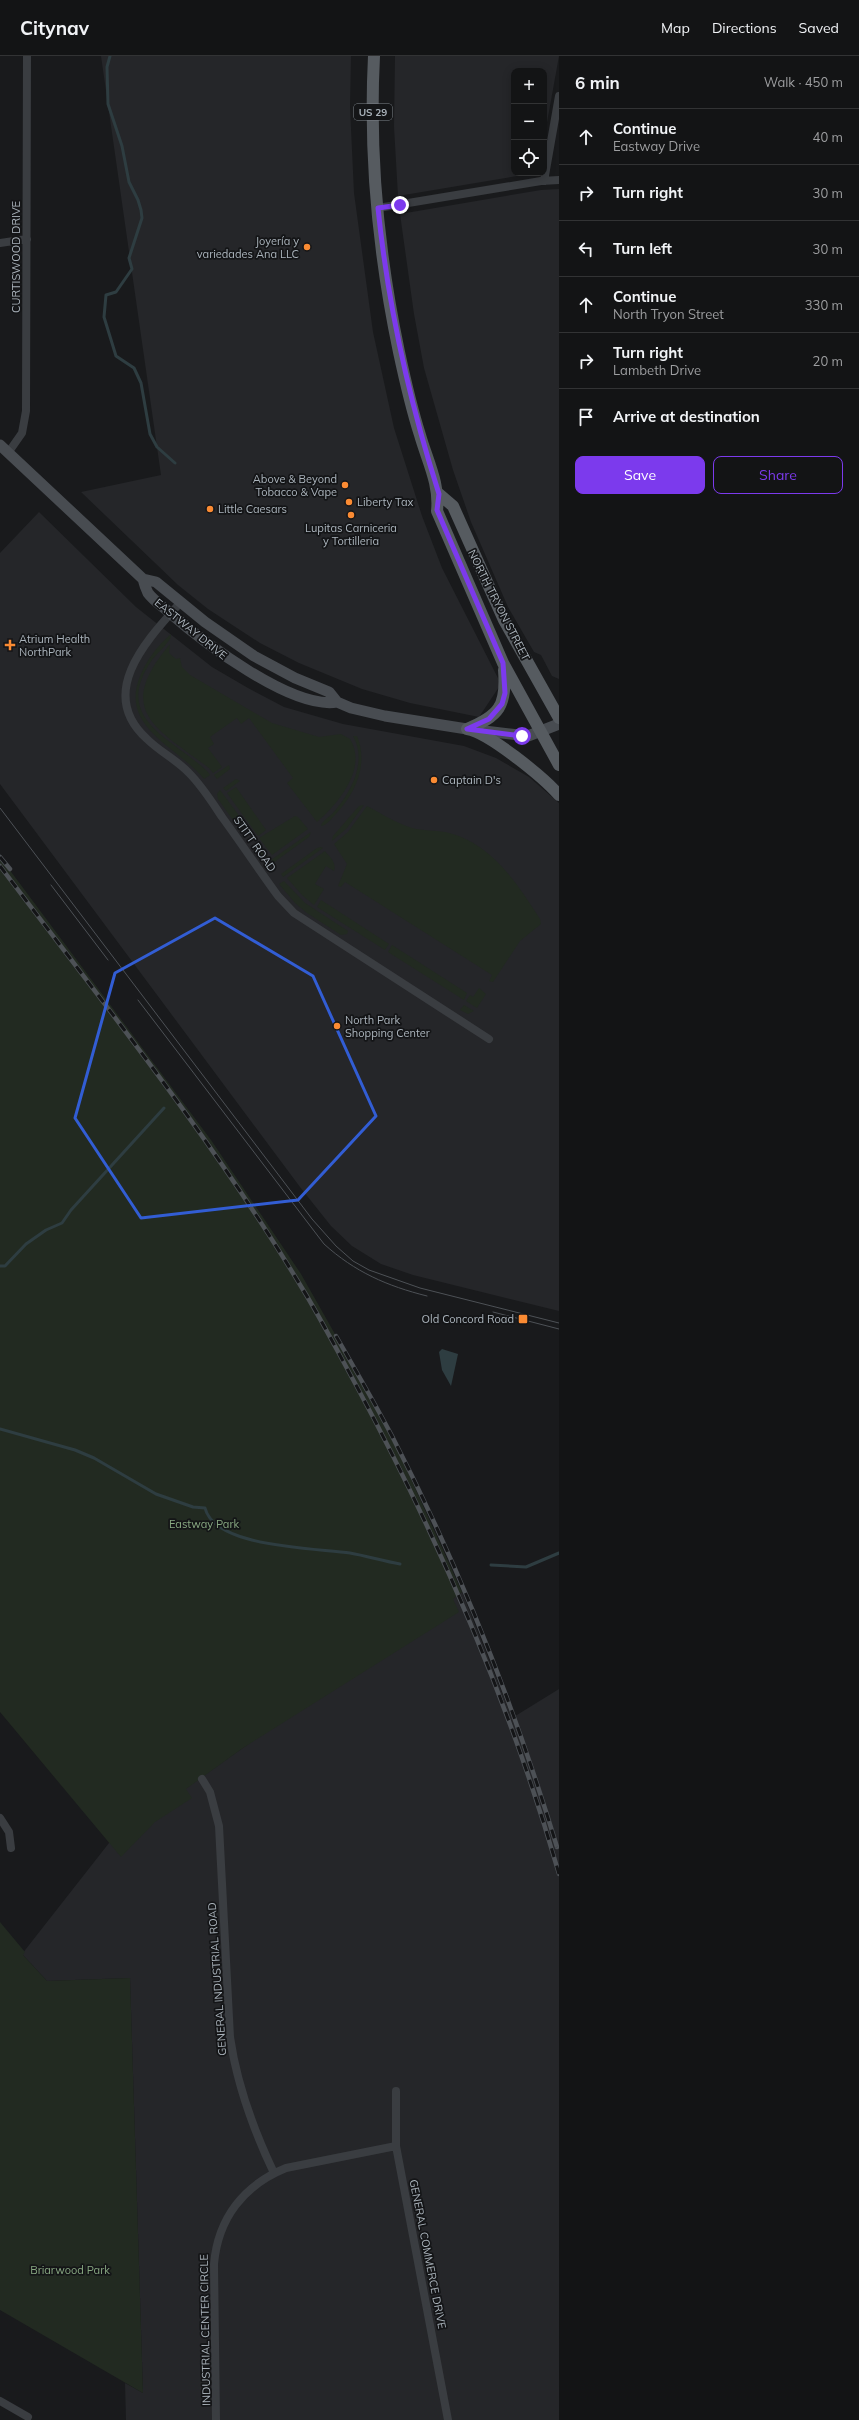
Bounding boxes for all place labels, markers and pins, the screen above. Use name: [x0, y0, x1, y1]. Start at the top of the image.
place label: Joyería y variedades Ana LLC: [197, 234, 299, 261]
marker: Joyería y variedades Ana LLC: [302, 242, 312, 252]
place label: Above & Beyond Tobacco & Vape: [253, 472, 337, 499]
marker: Above & Beyond Tobacco & Vape: [340, 480, 350, 490]
place label: Liberty Tax: [357, 495, 414, 509]
marker: Liberty Tax: [344, 497, 354, 507]
place label: Little Caesars: [218, 502, 287, 516]
marker: Little Caesars: [205, 504, 215, 514]
marker: Lupitas Carniceria y Tortilleria: [346, 510, 356, 520]
place label: Lupitas Carniceria y Tortilleria: [305, 521, 397, 548]
place label: Atrium Health NorthPark: [19, 632, 90, 659]
marker: Atrium Health NorthPark: [4, 639, 16, 651]
place label: Captain D's: [442, 773, 501, 787]
marker: Captain D's: [429, 775, 439, 785]
place label: North Park Shopping Center: [345, 1013, 430, 1040]
marker: North Park Shopping Center: [332, 1021, 342, 1031]
place label: Old Concord Road: [422, 1312, 514, 1326]
marker: Old Concord Road: [517, 1313, 529, 1325]

